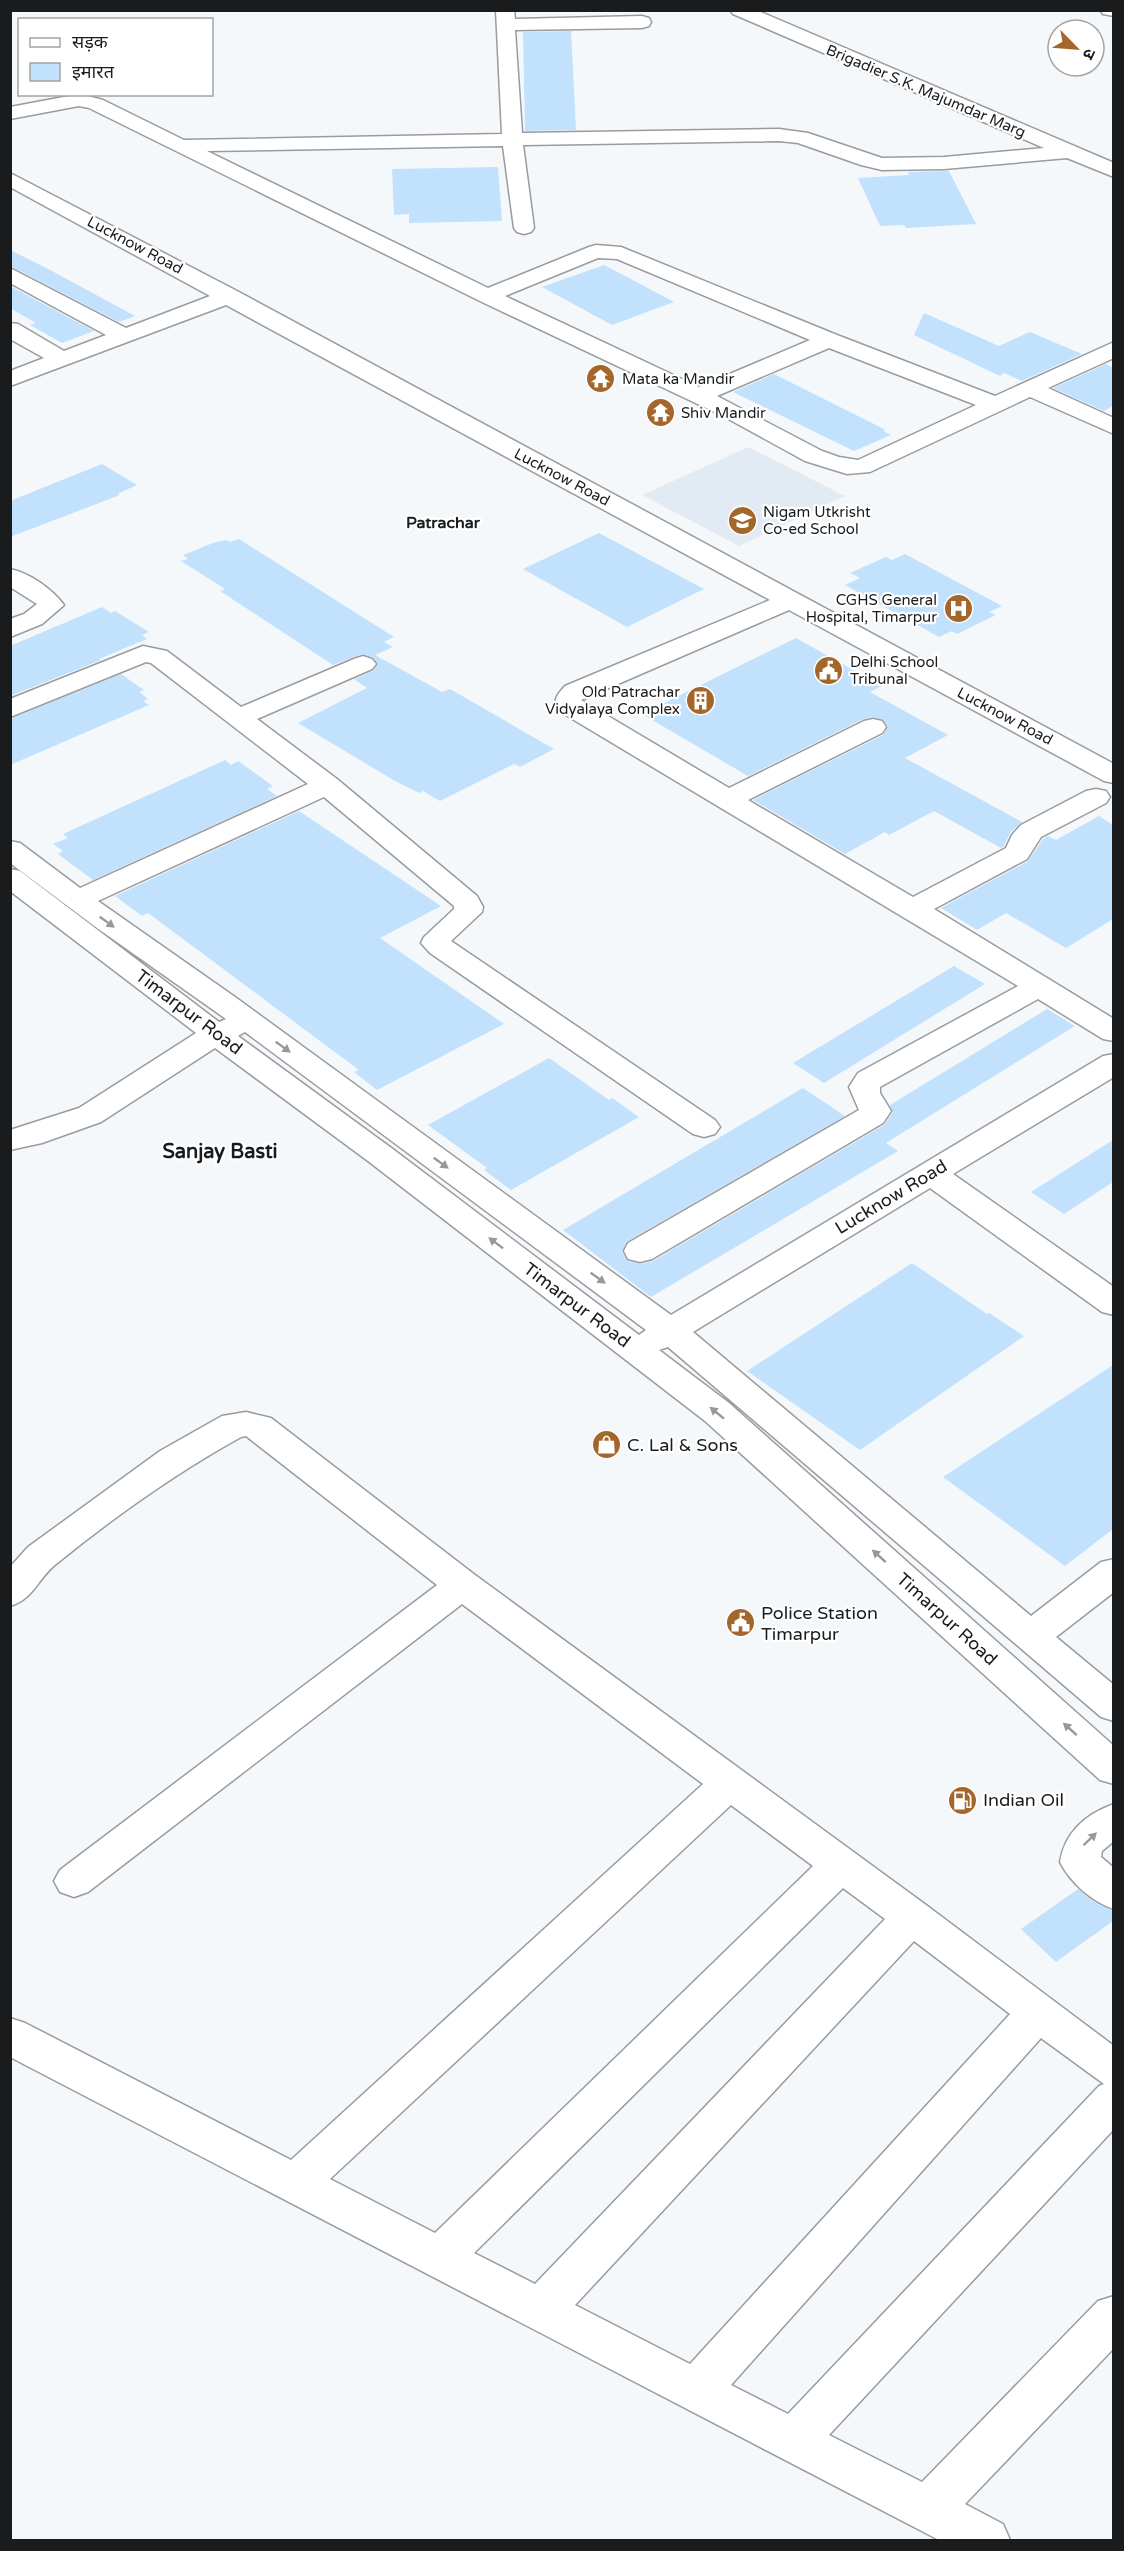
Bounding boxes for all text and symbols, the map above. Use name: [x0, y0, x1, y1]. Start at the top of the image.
legend: [18, 18, 213, 96]
north arrow: [1046, 18, 1106, 78]
text: सड़क: [72, 31, 109, 53]
street label: Brigadier S.K. Majumdar Marg: [823, 41, 1029, 141]
text: उ: [1077, 45, 1100, 63]
text: इमारत: [72, 61, 115, 83]
street label: Lucknow Road: [84, 212, 186, 278]
temple icon: Mata ka Mandir: [585, 363, 617, 395]
place label: Mata ka Mandir: [622, 370, 734, 388]
temple icon: Shiv Mandir: [644, 397, 676, 429]
place label: Shiv Mandir: [681, 404, 766, 422]
street label: Lucknow Road: [511, 444, 613, 510]
place label: Nigam Utkrisht Co-ed School: [763, 503, 871, 538]
school or university icon: Nigam Utkrisht Co-ed School: [726, 505, 758, 537]
district label: Patrachar: [406, 513, 481, 533]
place label: CGHS General Hospital, Timarpur: [806, 591, 937, 626]
hospital icon: CGHS General Hospital, Timarpur: [942, 593, 974, 625]
place label: Delhi School Tribunal: [850, 653, 938, 688]
public building icon: Delhi School Tribunal: [813, 655, 845, 687]
place label: Old Patrachar Vidyalaya Complex: [545, 683, 680, 718]
street label: Lucknow Road: [954, 683, 1056, 749]
building icon: Old Patrachar Vidyalaya Complex: [685, 685, 717, 717]
one-way arrow: [99, 916, 115, 928]
street label: Timarpur Road: [131, 965, 247, 1059]
one-way arrow: [275, 1041, 291, 1053]
district label: Sanjay Basti: [162, 1140, 278, 1164]
street label: Lucknow Road: [831, 1155, 951, 1239]
one-way arrow: [433, 1156, 448, 1168]
one-way arrow: [488, 1237, 504, 1250]
street label: Timarpur Road: [519, 1258, 635, 1352]
one-way arrow: [589, 1272, 605, 1284]
one-way arrow: [710, 1407, 725, 1419]
shop icon: C. Lal & Sons: [590, 1429, 622, 1461]
place label: C. Lal & Sons: [627, 1434, 738, 1456]
one-way arrow: [872, 1550, 887, 1563]
street label: Timarpur Road: [892, 1568, 1002, 1670]
place label: Police Station Timarpur: [761, 1602, 878, 1645]
public building icon: Police Station Timarpur: [724, 1607, 756, 1639]
one-way arrow: [1063, 1723, 1078, 1736]
fuel station icon: Indian Oil: [946, 1784, 978, 1816]
place label: Indian Oil: [983, 1789, 1064, 1811]
one-way arrow: [1082, 1832, 1097, 1846]

